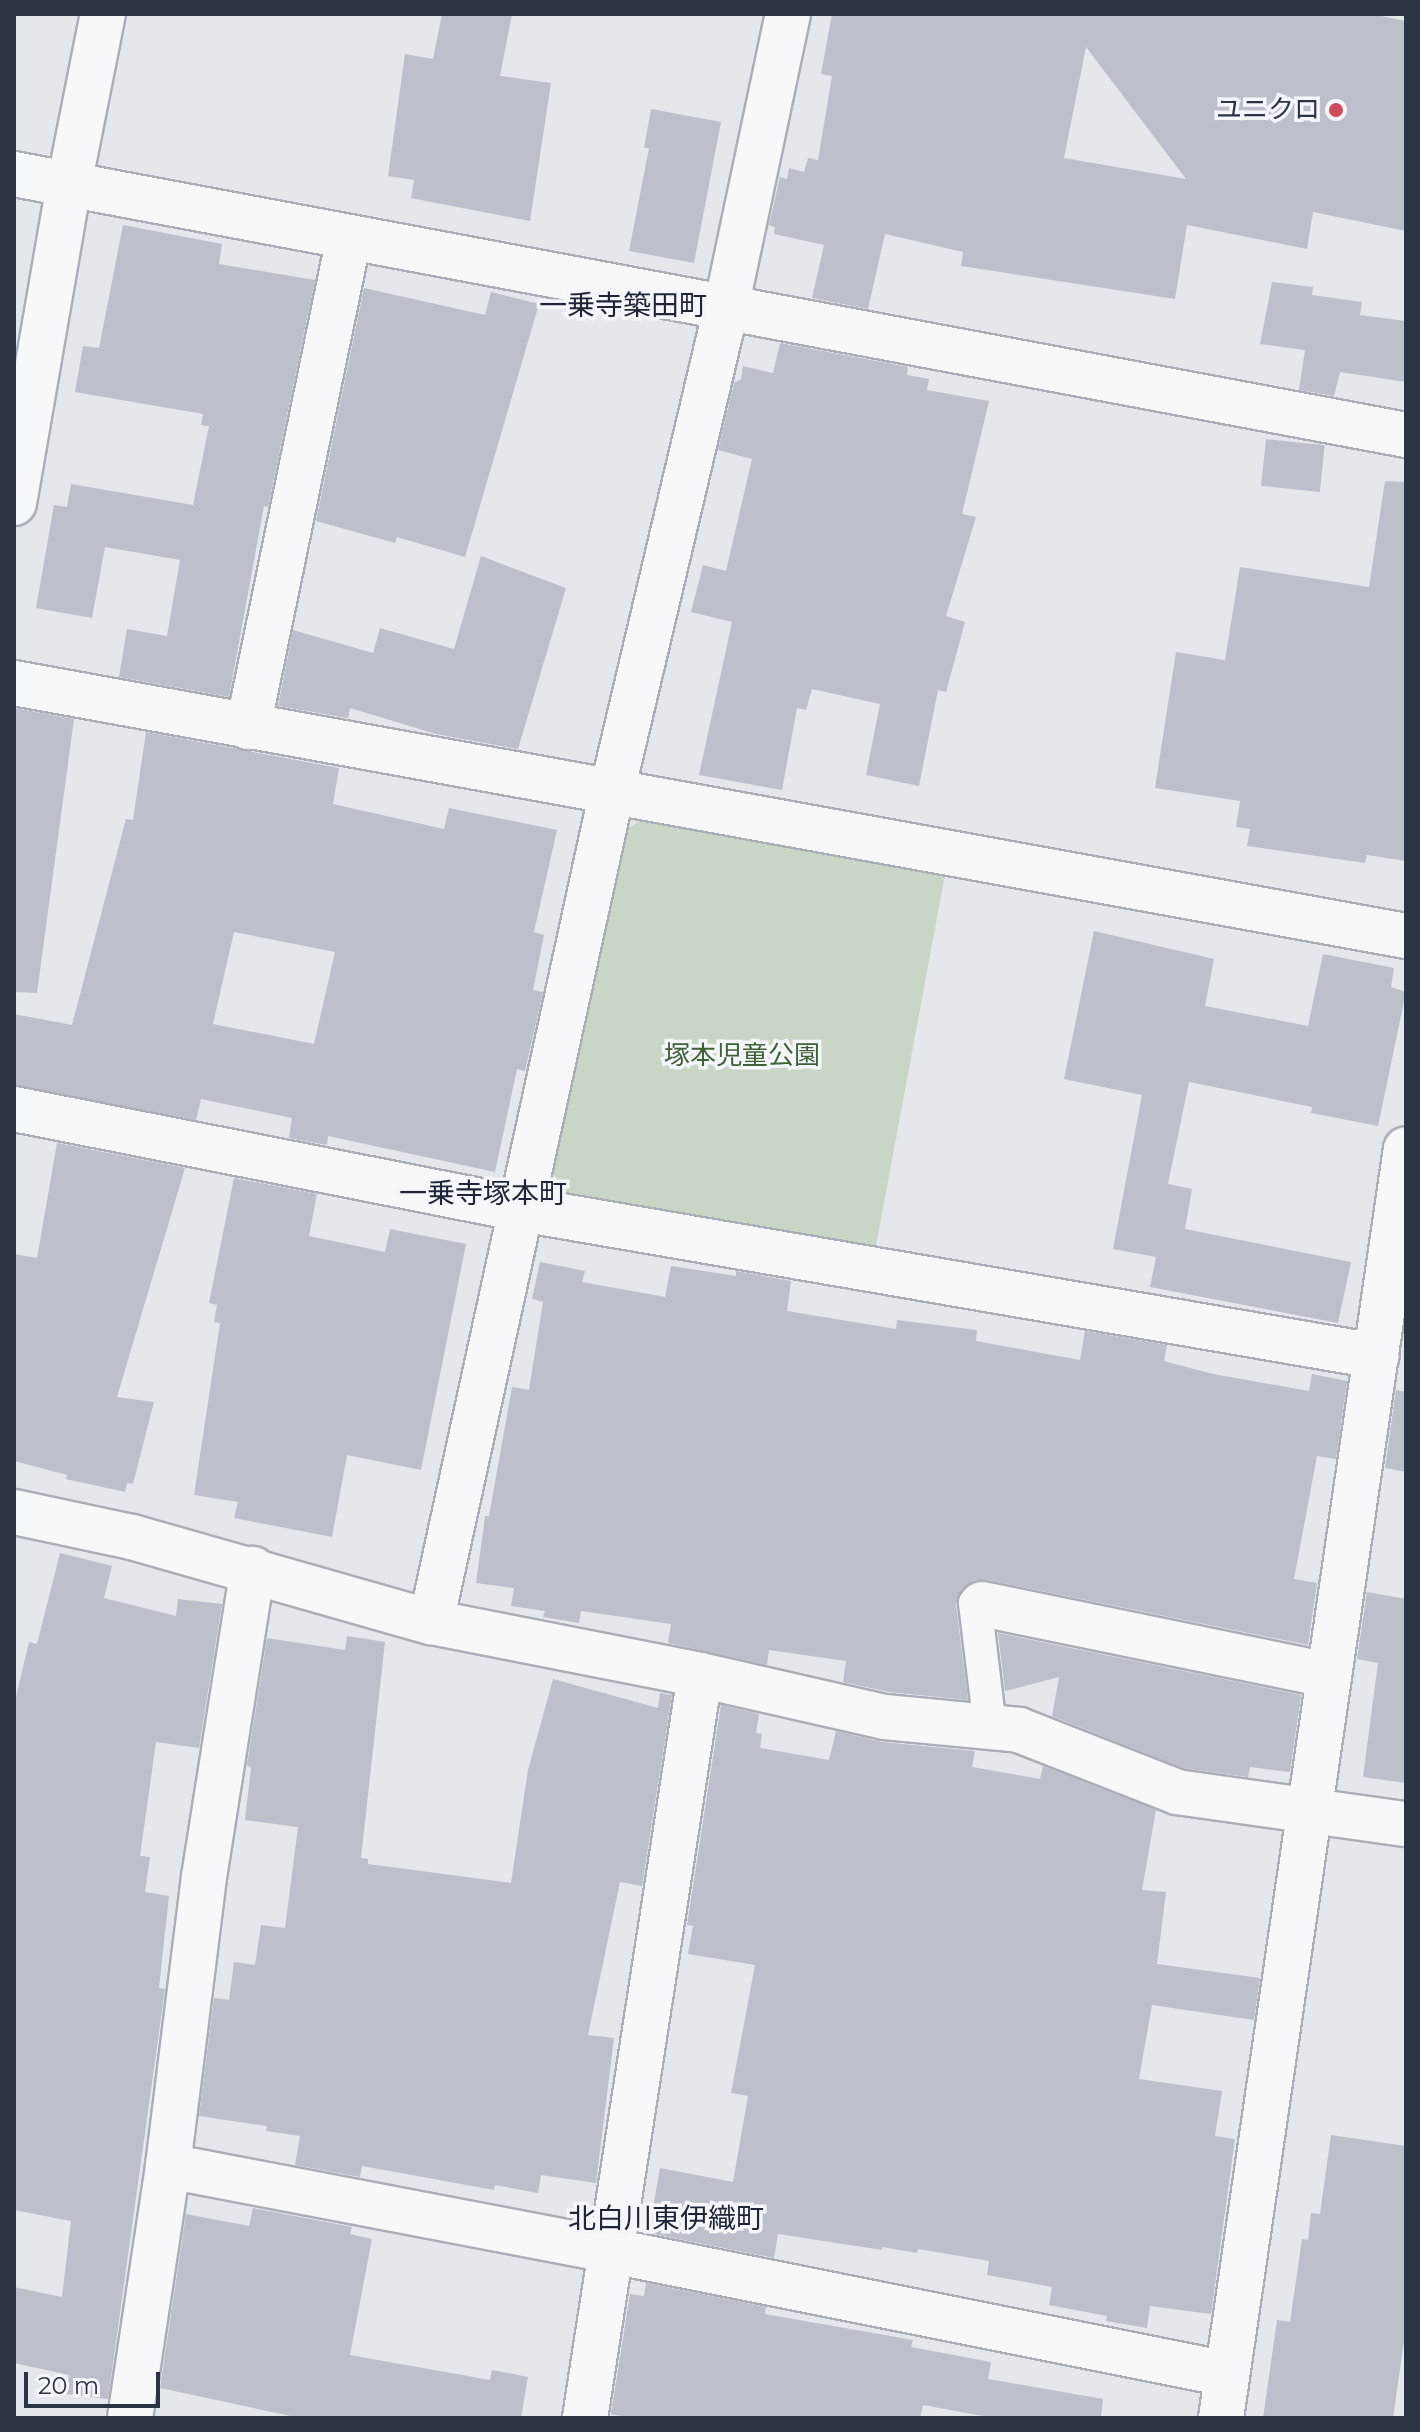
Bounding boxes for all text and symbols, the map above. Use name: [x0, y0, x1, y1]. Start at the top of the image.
place label: ユニクロ: [1216, 94, 1320, 126]
marker: ユニクロ: [1327, 101, 1345, 119]
district label: 一乗寺築田町: [539, 288, 707, 322]
park label: 塚本児童公園: [664, 1040, 820, 1072]
district label: 一乗寺塚本町: [399, 1176, 567, 1210]
district label: 北白川東伊織町: [568, 2201, 764, 2235]
scale bar: [28, 2356, 164, 2406]
text: 20 m: [38, 2371, 99, 2400]

